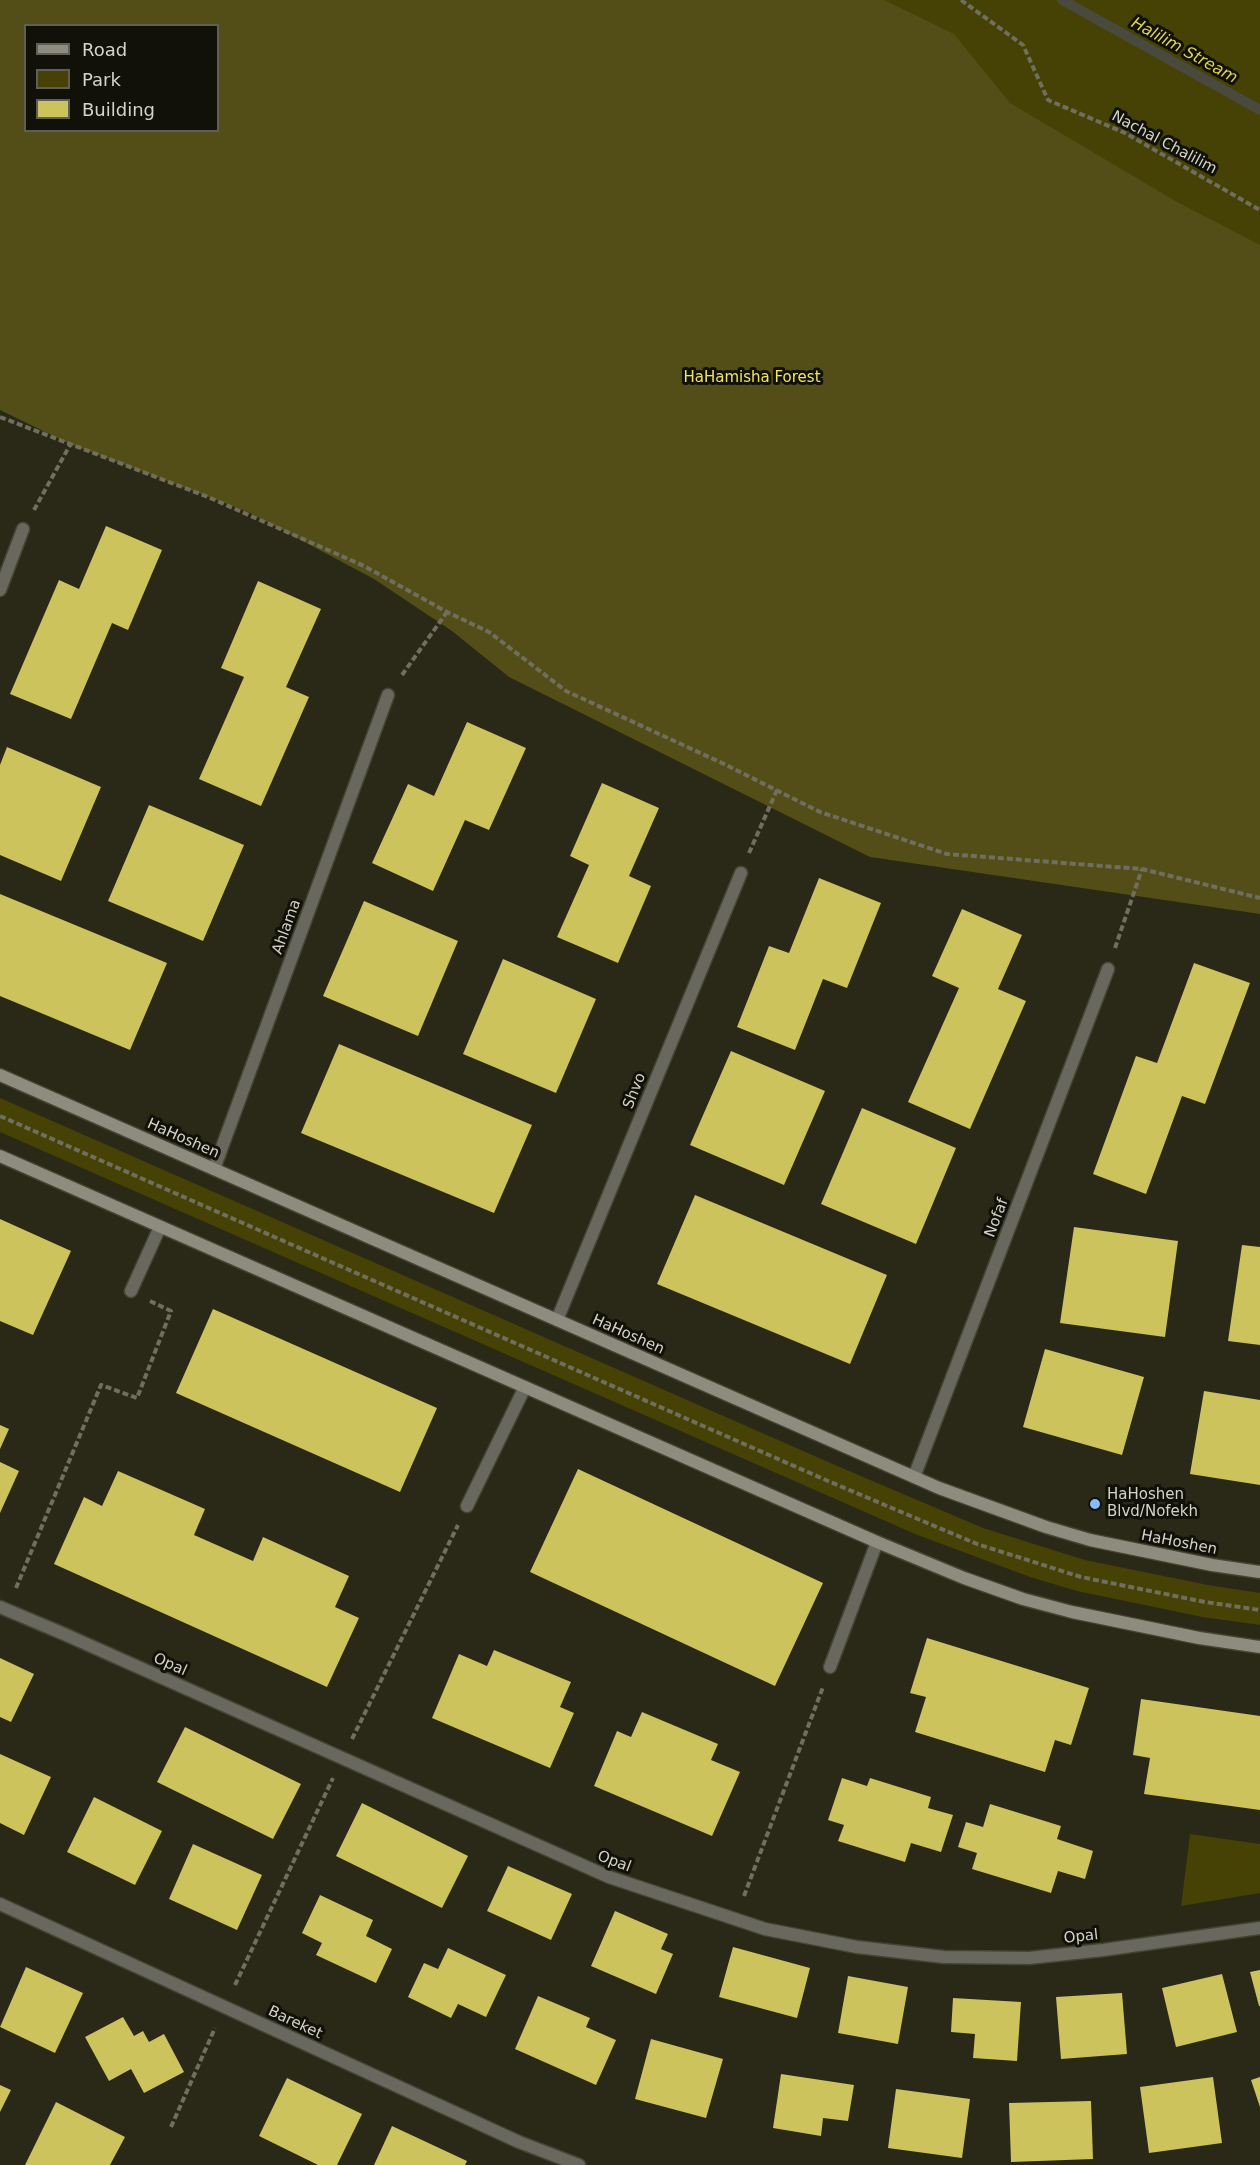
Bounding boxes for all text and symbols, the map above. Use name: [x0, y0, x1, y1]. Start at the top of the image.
water label: Halilim Stream: [1128, 14, 1240, 88]
legend: [24, 24, 219, 132]
text: Road: [82, 39, 127, 60]
text: Park: [82, 69, 121, 90]
text: Building: [82, 99, 155, 120]
street label: Nachal Chalilim: [1108, 108, 1220, 178]
park label: HaHamisha Forest: [683, 369, 821, 387]
street label: Ahlama: [269, 897, 305, 957]
street label: Shvo: [620, 1070, 650, 1112]
street label: HaHoshen: [144, 1115, 222, 1163]
street label: Nofaf: [981, 1196, 1013, 1240]
street label: HaHoshen: [589, 1311, 667, 1359]
place label: HaHoshen Blvd/Nofekh: [1107, 1486, 1198, 1521]
marker: HaHoshen Blvd/Nofekh: [1088, 1497, 1102, 1511]
street label: HaHoshen: [1139, 1527, 1219, 1559]
street label: Opal: [150, 1650, 190, 1680]
street label: Opal: [595, 1847, 633, 1877]
street label: Opal: [1063, 1926, 1099, 1948]
street label: Bareket: [265, 2003, 325, 2043]

